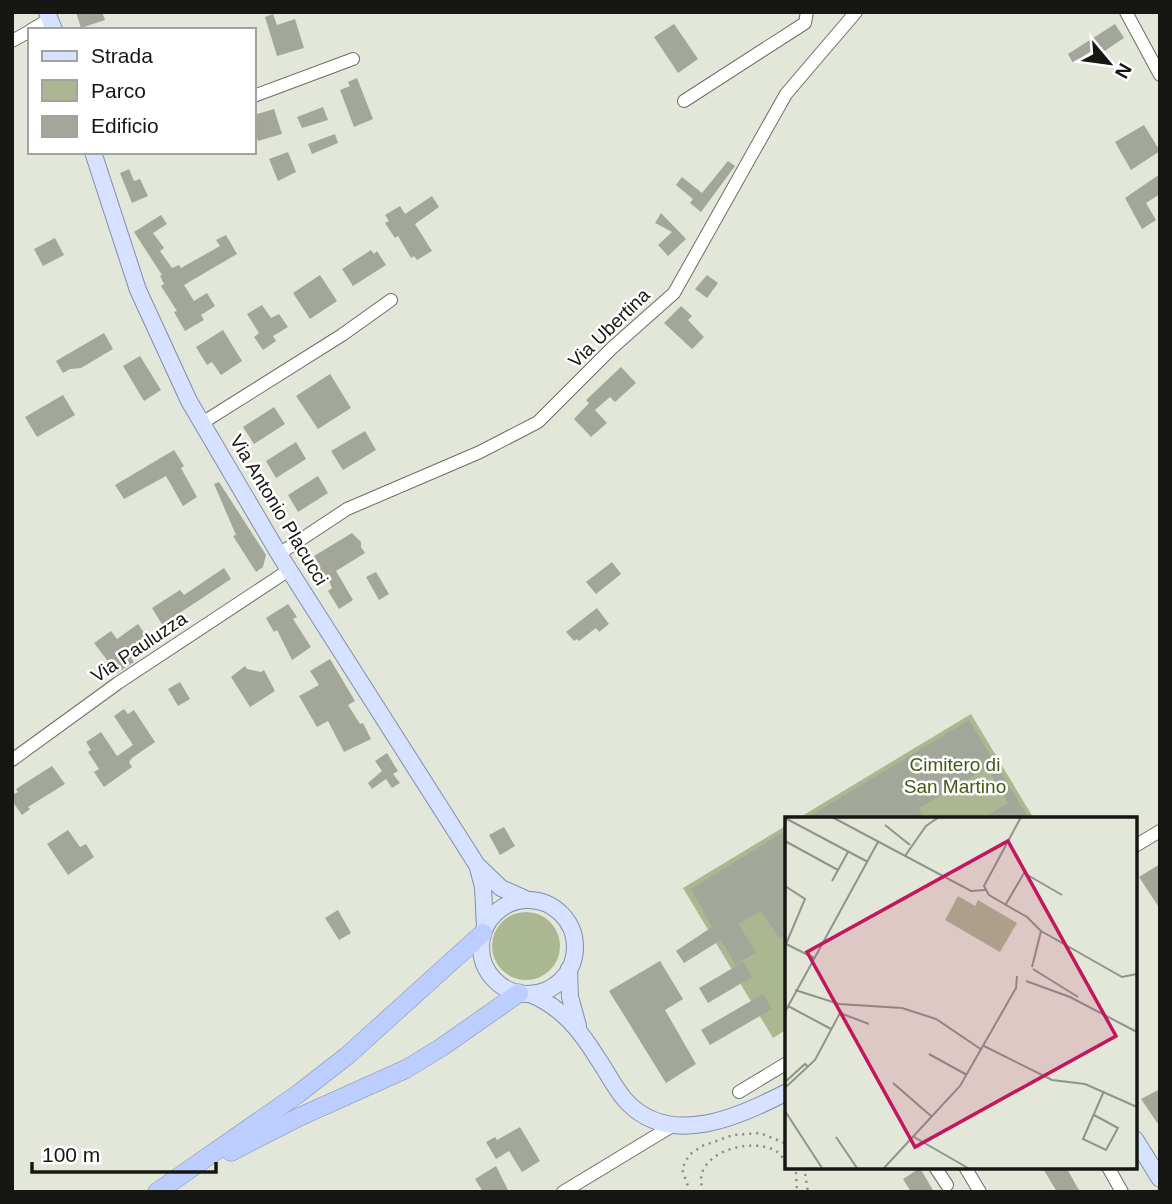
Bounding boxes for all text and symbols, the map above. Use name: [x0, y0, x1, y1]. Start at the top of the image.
legend: [28, 28, 256, 154]
north arrow: [1074, 28, 1144, 98]
text: Strada: [91, 44, 153, 67]
text: N: [1111, 60, 1136, 82]
text: Parco: [91, 79, 146, 102]
text: Edificio: [91, 114, 159, 137]
street label: Via Ubertina: [564, 284, 654, 372]
street label: Via Antonio Placucci: [226, 431, 332, 589]
street label: Via Pauluzza: [87, 607, 191, 687]
park label: Cimitero di San Martino: [904, 754, 1006, 797]
inset map: [785, 817, 1137, 1169]
scale bar: [32, 1130, 215, 1174]
text: 100 m: [42, 1143, 100, 1166]

